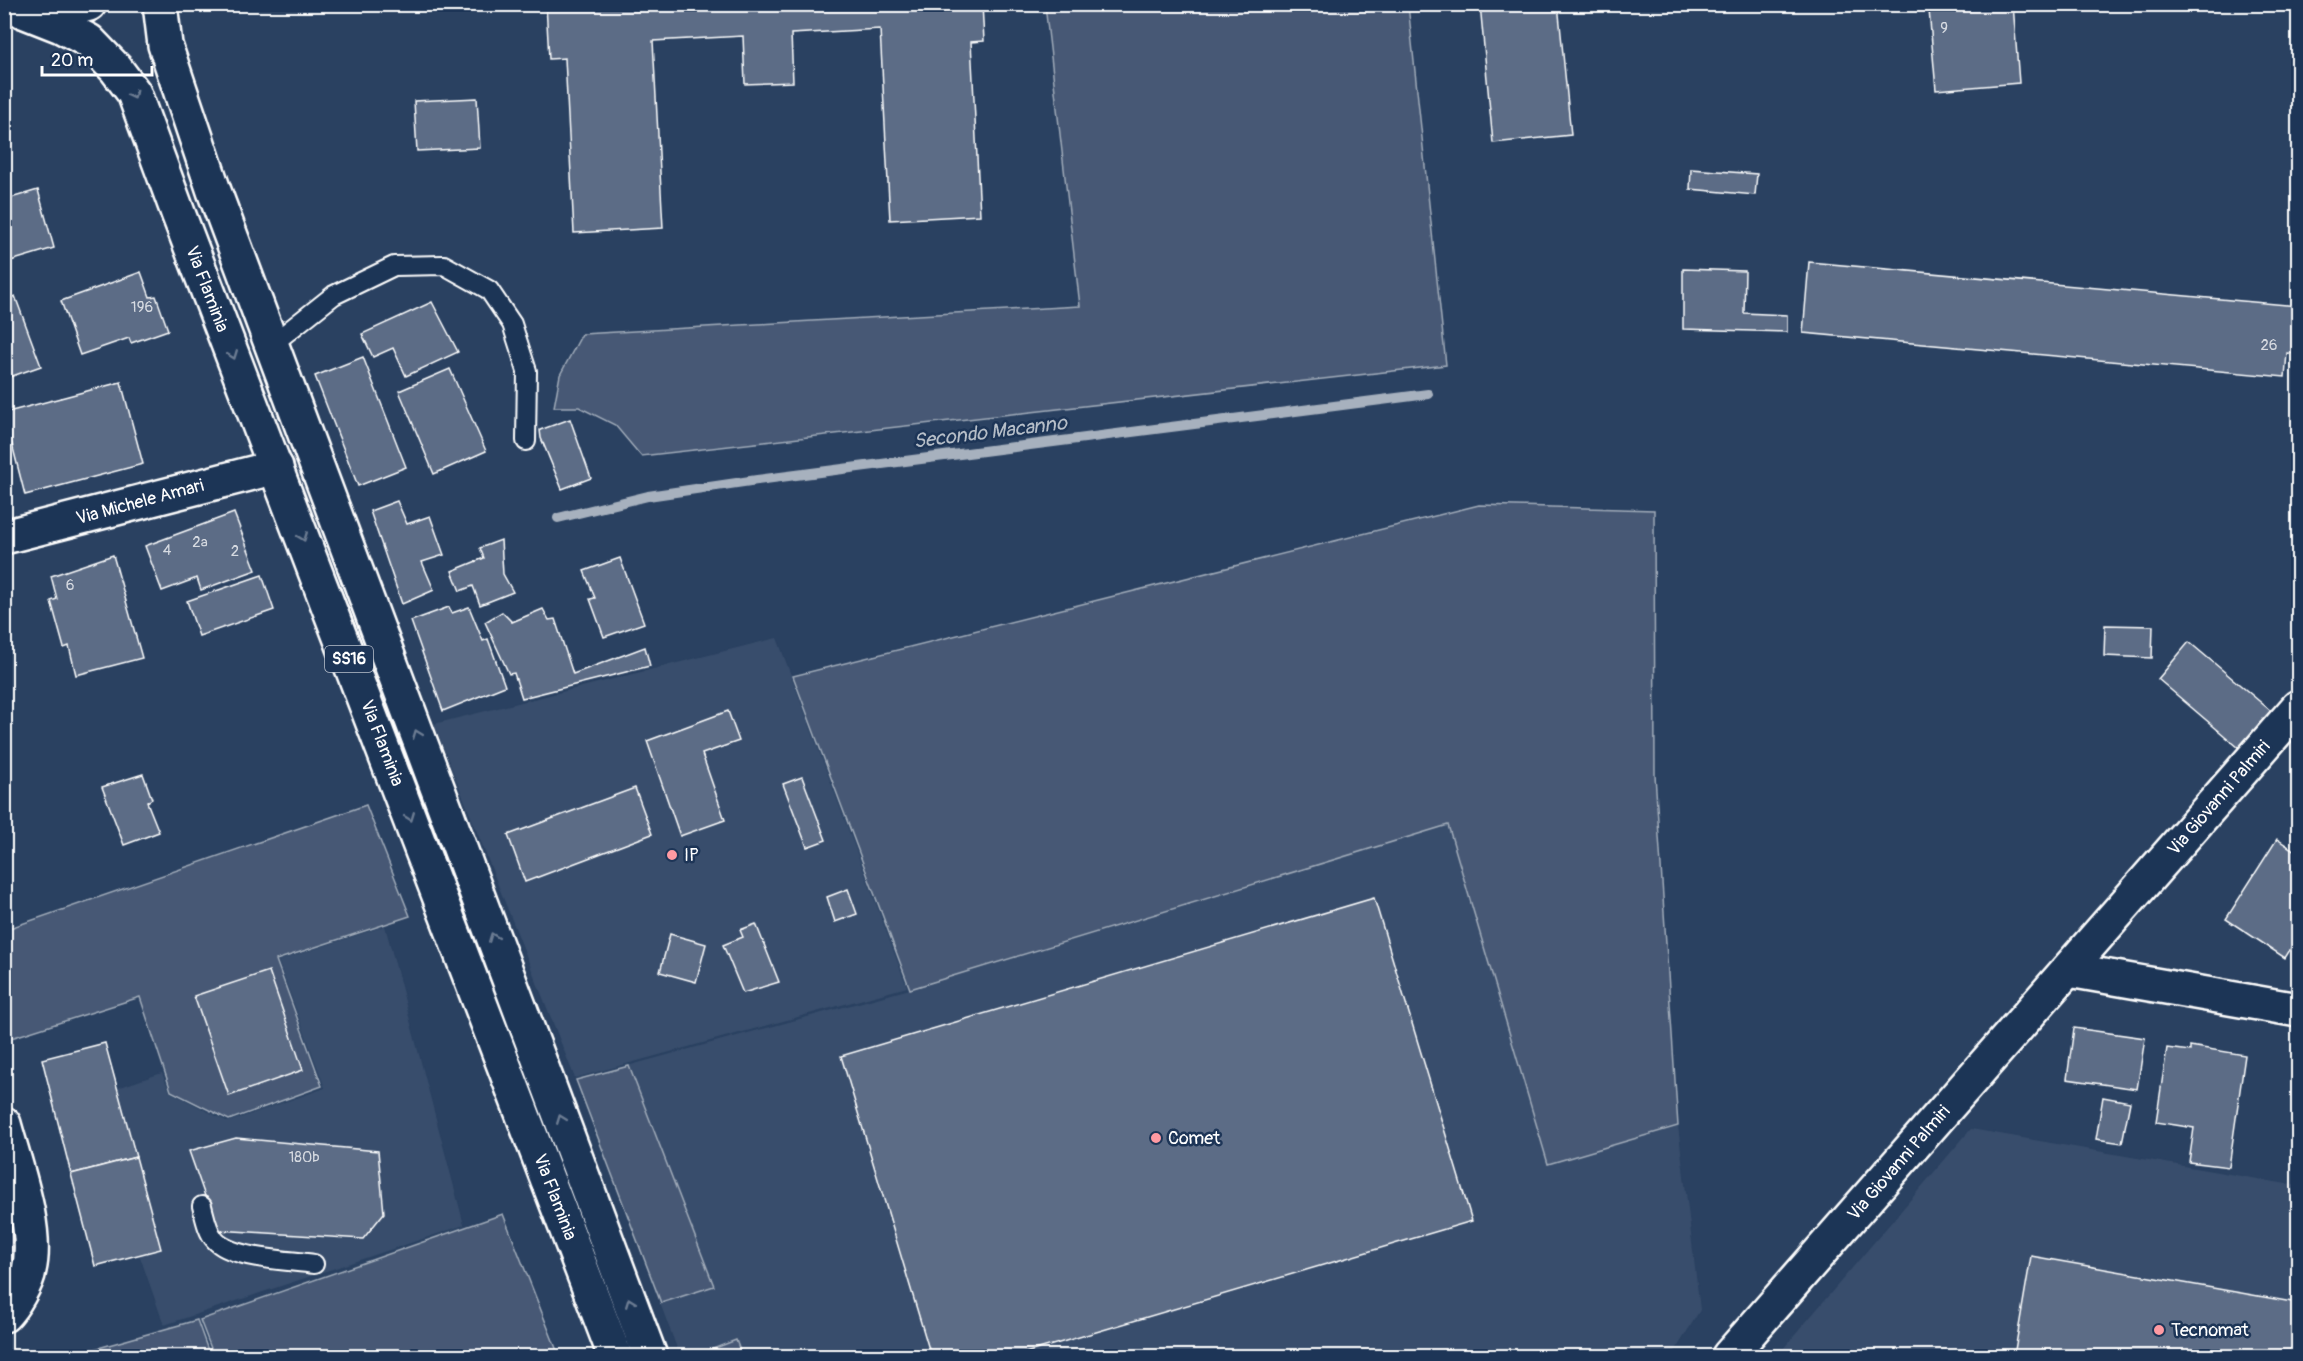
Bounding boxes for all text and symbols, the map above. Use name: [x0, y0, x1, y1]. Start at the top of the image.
house number: 9: [1940, 19, 1948, 38]
scale bar: [42, 39, 152, 77]
text: 20 m: [51, 49, 93, 72]
one-way arrow: [126, 88, 137, 99]
street label: Via Flaminia: [180, 243, 234, 335]
house number: 196: [131, 298, 153, 317]
house number: 26: [2260, 336, 2278, 355]
one-way arrow: [226, 349, 238, 360]
water label: Secondo Macanno: [912, 410, 1069, 454]
street label: Via Michele Amari: [74, 474, 206, 530]
one-way arrow: [296, 531, 308, 542]
house number: 2a: [192, 533, 208, 552]
house number: 4: [163, 541, 172, 560]
house number: 2: [231, 542, 239, 561]
house number: 6: [66, 576, 74, 595]
road number: SS16: [325, 646, 373, 672]
street label: Via Flaminia: [355, 697, 409, 789]
one-way arrow: [412, 729, 424, 740]
street label: Via Giovanni Palmiri: [2163, 736, 2275, 860]
one-way arrow: [403, 811, 415, 822]
place label: IP: [684, 844, 699, 867]
marker: IP: [665, 848, 679, 862]
one-way arrow: [488, 932, 500, 943]
street label: Via Giovanni Palmiri: [1843, 1101, 1955, 1225]
one-way arrow: [556, 1114, 569, 1125]
place label: Comet: [1168, 1127, 1221, 1150]
marker: Comet: [1149, 1131, 1163, 1145]
house number: 180b: [288, 1148, 320, 1167]
street label: Via Flaminia: [528, 1151, 582, 1243]
one-way arrow: [624, 1297, 637, 1308]
place label: Tecnomat: [2171, 1319, 2249, 1342]
marker: Tecnomat: [2152, 1323, 2166, 1337]

